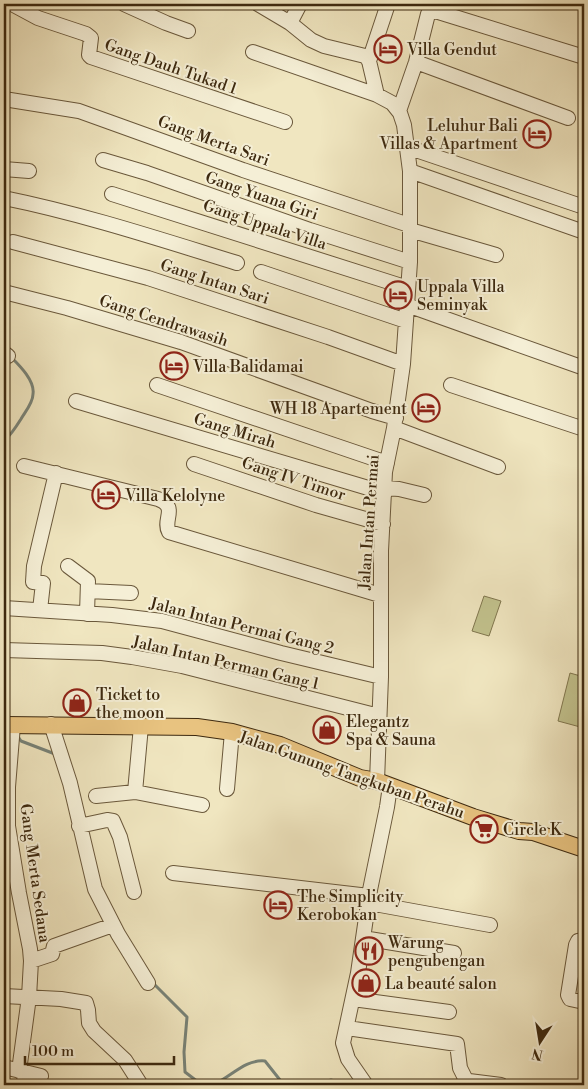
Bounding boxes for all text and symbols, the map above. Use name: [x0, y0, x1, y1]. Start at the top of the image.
hotel icon: Villa Gendut: [373, 34, 403, 64]
street label: Gang Dauh Tukad 1: [102, 35, 240, 99]
place label: Villa Gendut: [406, 40, 497, 60]
street label: Gang Merta Sari: [155, 111, 272, 170]
place label: Leluhur Bali Villas & Apartment: [379, 116, 518, 154]
hotel icon: Leluhur Bali Villas & Apartment: [522, 119, 552, 149]
street label: Gang Yuana Giri: [203, 167, 321, 225]
street label: Gang Uppala Villa: [200, 196, 330, 255]
street label: Gang Intan Sari: [158, 255, 272, 309]
place label: Uppala Villa Seminyak: [417, 277, 506, 315]
hotel icon: Uppala Villa Seminyak: [383, 280, 413, 310]
street label: Gang Cendrawasih: [97, 291, 231, 351]
hotel icon: Villa Balidamai: [159, 351, 189, 381]
place label: Villa Balidamai: [192, 357, 304, 377]
hotel icon: WH 18 Apartement: [411, 393, 441, 423]
place label: WH 18 Apartement: [269, 399, 407, 419]
street label: Gang Mirah: [191, 409, 279, 453]
street label: Gang IV Timor: [239, 453, 348, 505]
street label: Jalan Intan Permai: [354, 454, 384, 591]
hotel icon: Villa Kelolyne: [91, 480, 121, 510]
place label: Villa Kelolyne: [124, 486, 225, 506]
street label: Jalan Intan Permai Gang 2: [147, 593, 336, 659]
street label: Jalan Intan Perman Gang 1: [129, 632, 321, 694]
place label: Ticket to the moon: [96, 685, 165, 723]
shop icon: Ticket to the moon: [62, 688, 92, 718]
place label: Elegantz Spa & Sauna: [346, 712, 437, 750]
shop icon: Elegantz Spa & Sauna: [312, 715, 342, 745]
street label: Jalan Gunung Tangkuban Perahu: [235, 727, 467, 823]
street label: Gang Merta Sedana: [15, 802, 55, 945]
supermarket icon: Circle K: [469, 814, 499, 844]
place label: Circle K: [503, 820, 563, 840]
place label: The Simplicity Kerobokan: [297, 887, 403, 925]
hotel icon: The Simplicity Kerobokan: [263, 890, 293, 920]
place label: Warung pengubengan: [387, 933, 485, 971]
restaurant icon: Warung pengubengan: [354, 936, 384, 966]
shop icon: La beauté salon: [351, 968, 381, 998]
place label: La beauté salon: [385, 974, 497, 994]
north arrow: [516, 1016, 566, 1066]
scale bar: [25, 1034, 174, 1066]
text: 100 m: [32, 1042, 74, 1061]
text: N: [530, 1044, 545, 1064]

